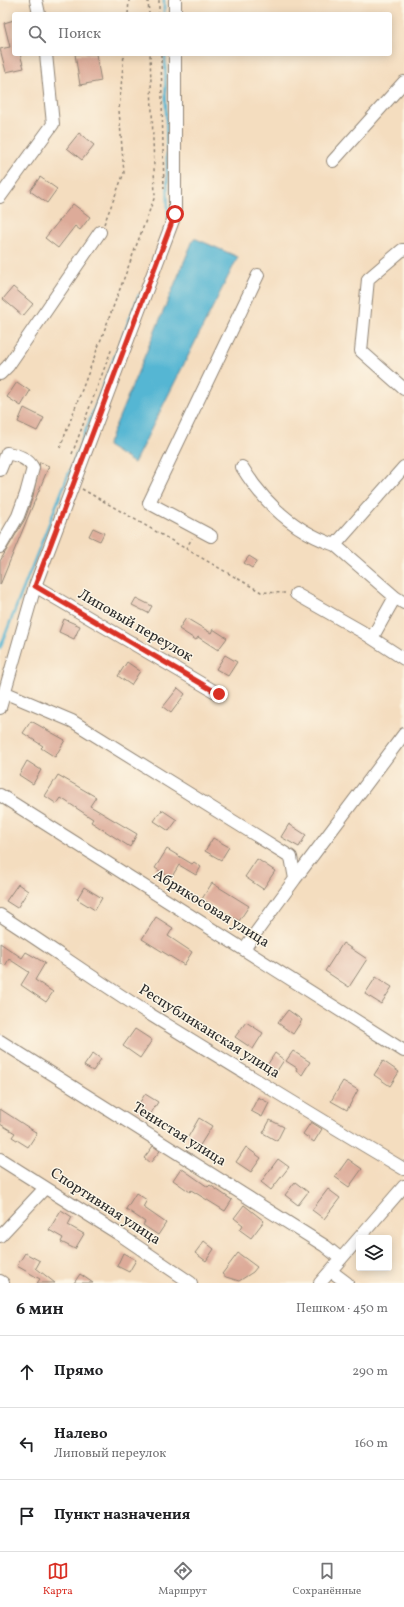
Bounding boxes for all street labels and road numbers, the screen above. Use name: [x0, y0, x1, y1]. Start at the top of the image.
street label: Липовый переулок: [74, 585, 196, 667]
street label: Абрикосовая улица: [149, 865, 273, 953]
street label: Республиканская улица: [134, 980, 284, 1084]
street label: Тенистая улица: [128, 1098, 230, 1172]
street label: Спортивная улица: [46, 1163, 164, 1251]

